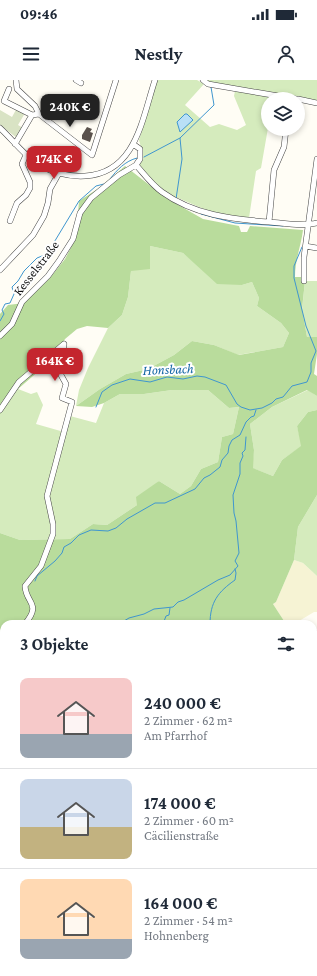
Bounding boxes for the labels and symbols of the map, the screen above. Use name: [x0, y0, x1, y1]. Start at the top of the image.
pin: 240K €: [37, 94, 103, 128]
pin: 174K €: [21, 146, 87, 180]
street label: Kesselstraße: [10, 238, 62, 298]
pin: 164K €: [22, 348, 88, 382]
water label: Honsbach: [142, 360, 194, 378]

